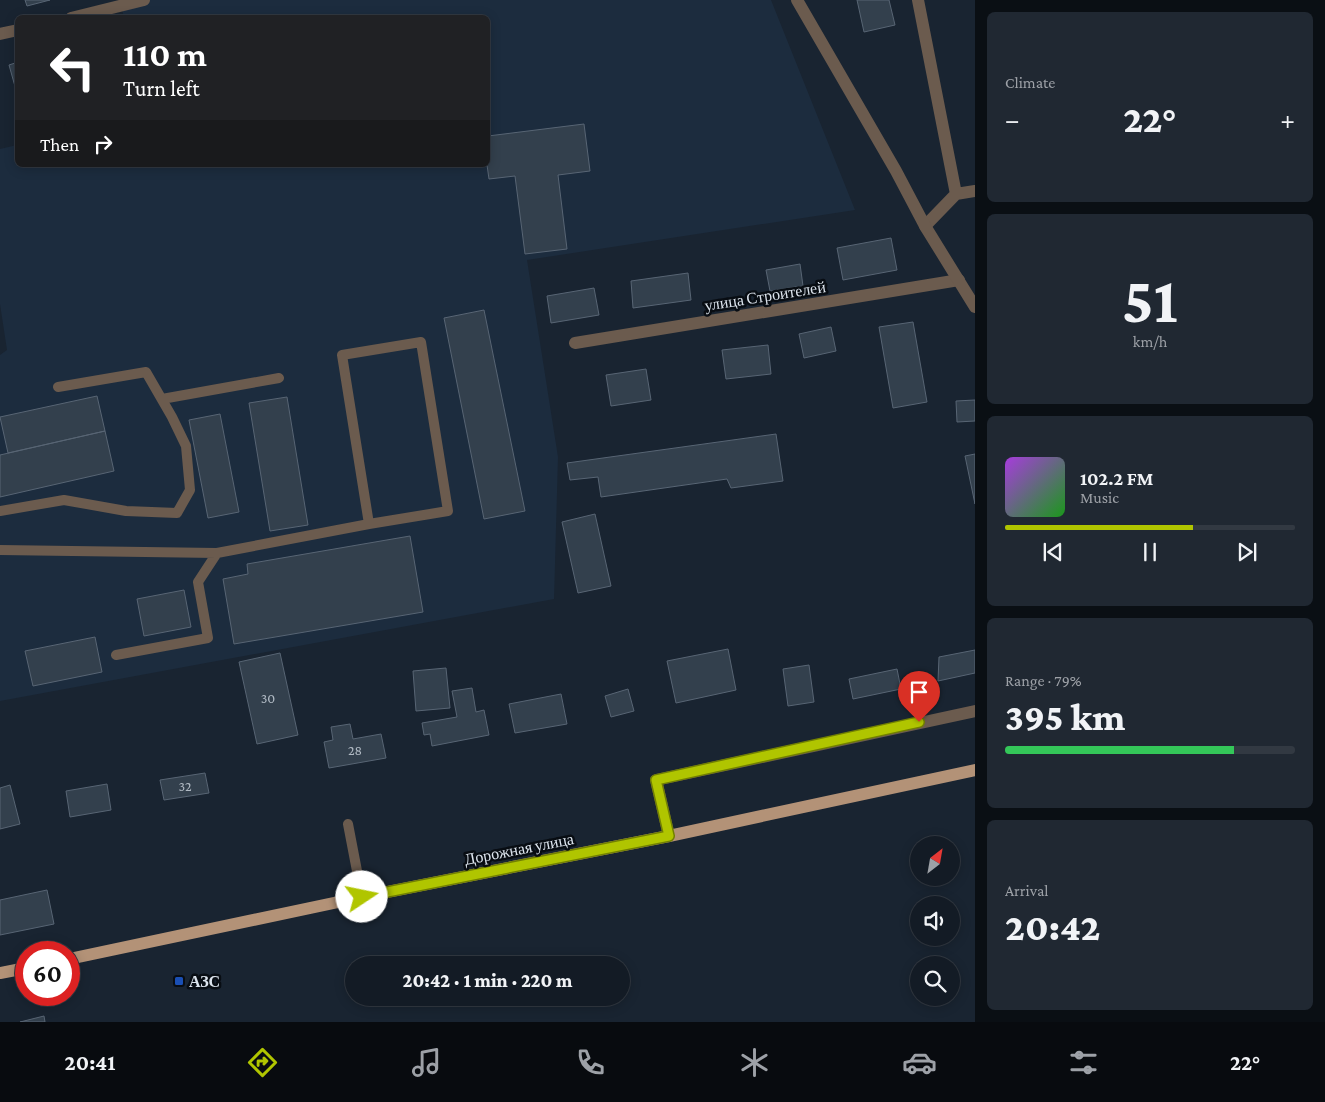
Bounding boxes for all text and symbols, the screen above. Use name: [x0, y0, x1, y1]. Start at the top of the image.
icon: left: [40, 35, 105, 100]
text: 110 m: [123, 35, 207, 74]
text: Climate: [1005, 74, 1055, 91]
text: Turn left: [123, 76, 200, 101]
text: 22°: [1123, 98, 1177, 140]
text: −: [1005, 104, 1020, 135]
text: +: [1280, 104, 1295, 135]
icon: right: [89, 130, 117, 158]
text: Then: [40, 134, 79, 155]
text: 51: [1122, 264, 1178, 336]
street label: улица Строителей: [703, 278, 827, 315]
text: km/h: [1133, 333, 1167, 350]
text: 102.2 FM: [1080, 468, 1153, 489]
text: Music: [1080, 489, 1119, 506]
icon: previous: [1039, 538, 1067, 566]
icon: pause: [1136, 538, 1164, 566]
icon: next: [1233, 538, 1261, 566]
pin: [898, 671, 940, 722]
text: Range · 79%: [1005, 672, 1082, 689]
icon: arrive: [905, 678, 933, 706]
house number: 30: [261, 690, 275, 706]
text: 395 km: [1005, 696, 1125, 738]
house number: 28: [348, 742, 362, 758]
house number: 32: [178, 778, 192, 794]
street label: Дорожная улица: [463, 830, 575, 869]
north arrow: [910, 836, 960, 886]
map controls: [910, 836, 960, 1006]
position arrow: [335, 870, 387, 922]
text: Arrival: [1005, 882, 1049, 899]
button: sound: [910, 896, 960, 946]
text: 20:42: [1005, 906, 1100, 948]
speed limit sign: 60: [15, 941, 80, 1006]
button: search: [910, 956, 960, 1006]
text: 20:42 · 1 min · 220 m: [403, 970, 573, 991]
place label: АЗС: [189, 973, 220, 990]
marker: АЗС: [173, 975, 185, 987]
icon: directions: [245, 1045, 280, 1080]
icon: music: [409, 1045, 444, 1080]
icon: phone: [573, 1045, 608, 1080]
icon: climate: [737, 1045, 772, 1080]
icon: car: [902, 1045, 937, 1080]
icon: filters: [1066, 1045, 1101, 1080]
text: 20:41: [65, 1050, 115, 1075]
text: 22°: [1230, 1050, 1260, 1075]

